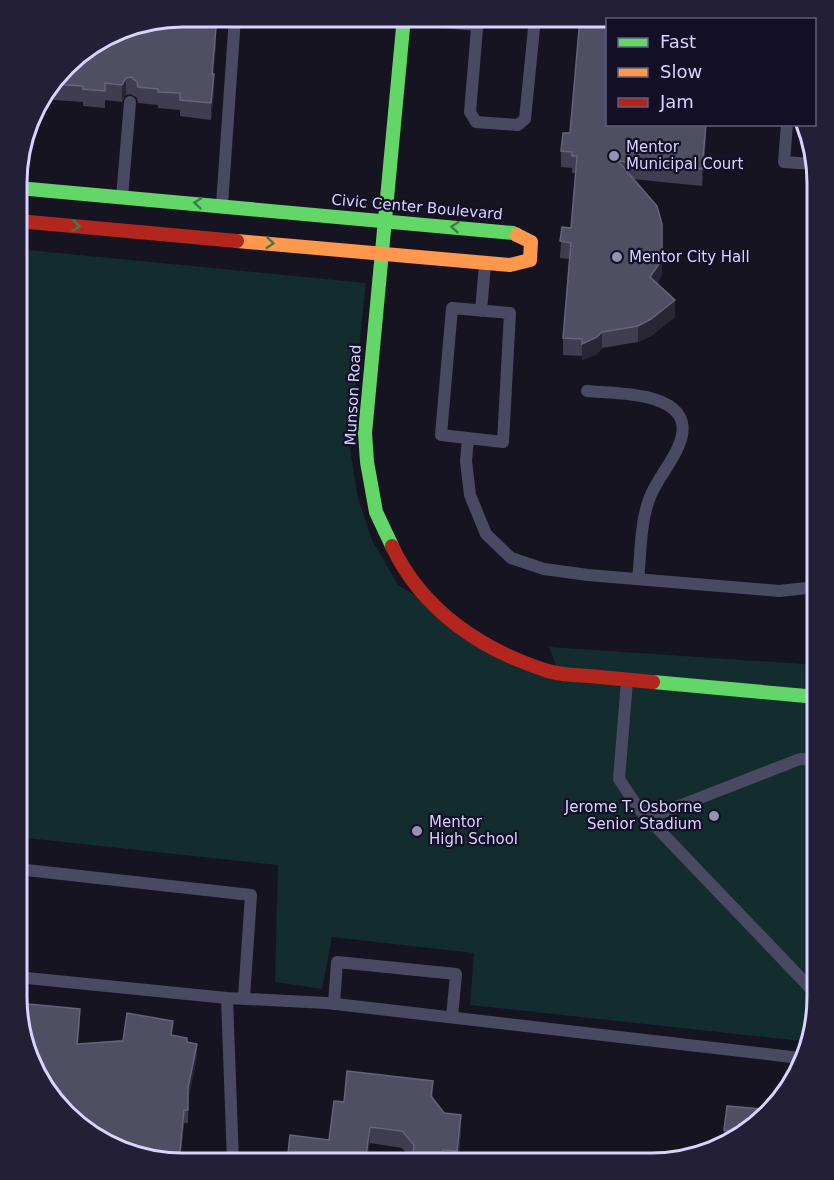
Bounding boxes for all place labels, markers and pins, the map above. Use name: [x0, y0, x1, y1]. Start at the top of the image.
place label: Mentor Municipal Court: [626, 138, 744, 173]
marker: Mentor Municipal Court: [607, 149, 621, 163]
place label: Mentor City Hall: [629, 248, 750, 266]
marker: Mentor City Hall: [610, 250, 624, 264]
place label: Jerome T. Osborne Senior Stadium: [564, 798, 702, 833]
marker: Jerome T. Osborne Senior Stadium: [707, 809, 721, 823]
place label: Mentor High School: [429, 813, 518, 848]
marker: Mentor High School: [410, 824, 424, 838]

